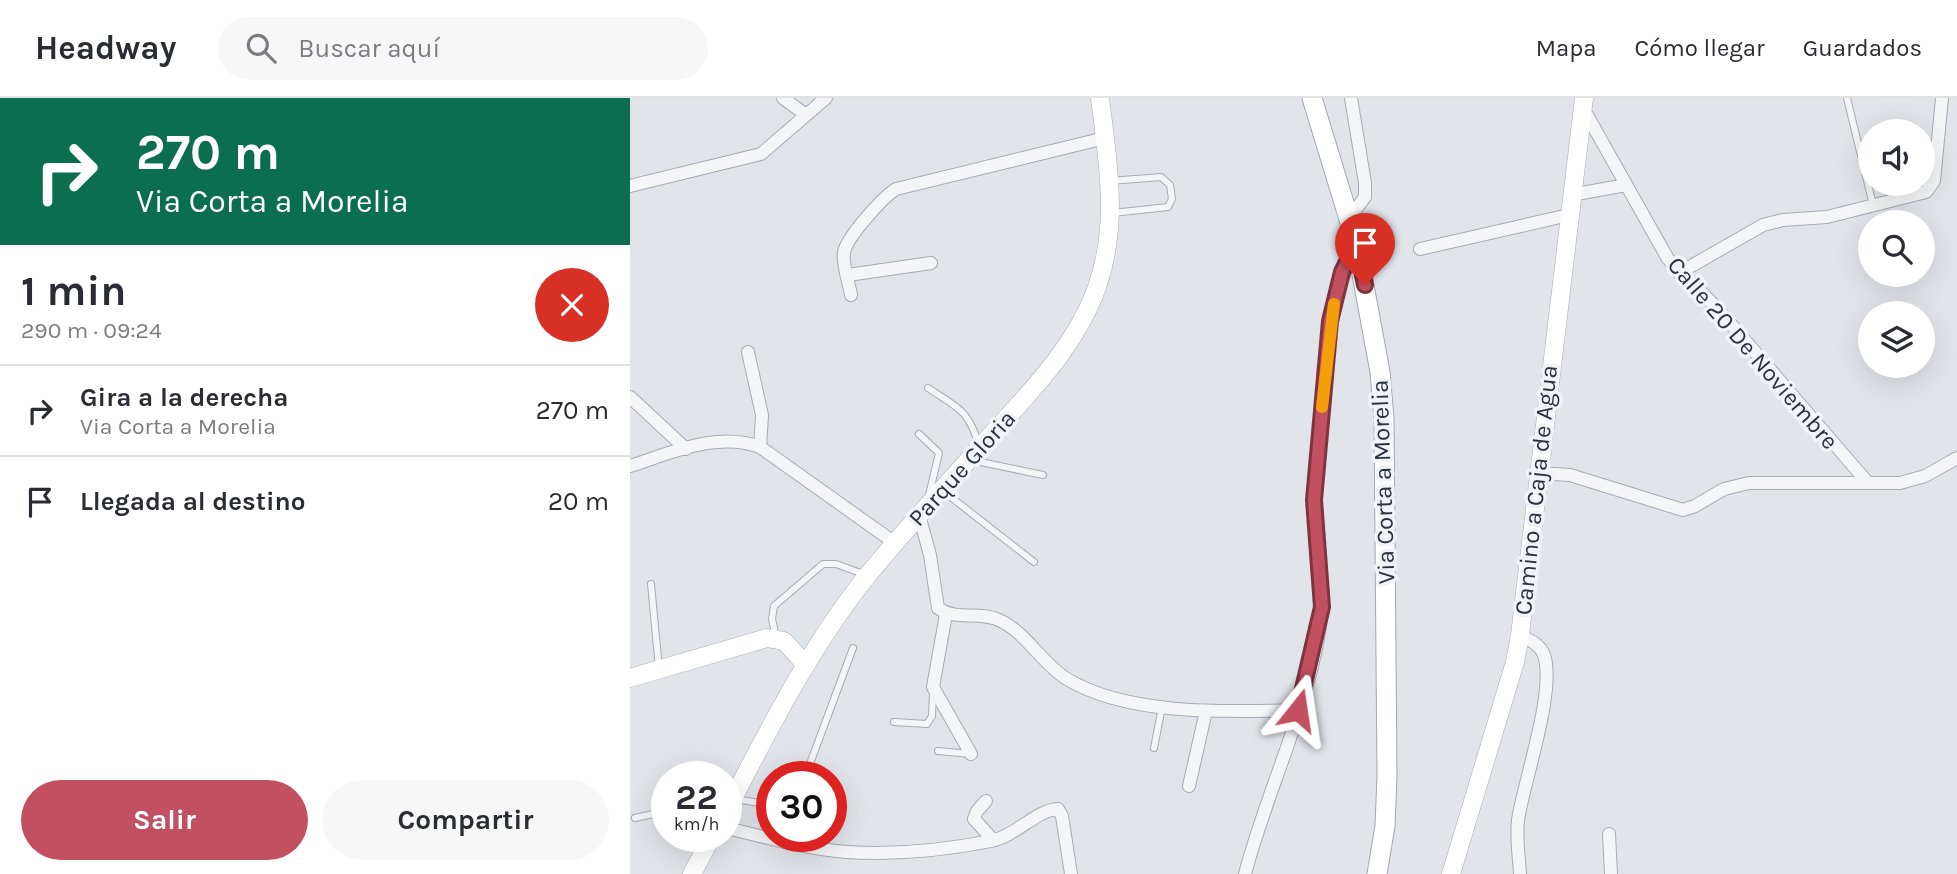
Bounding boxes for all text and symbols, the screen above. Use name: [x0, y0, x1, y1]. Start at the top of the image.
search box: [218, 17, 708, 80]
text: Headway: [35, 29, 176, 67]
icon: search: [242, 29, 280, 67]
text: Buscar aquí: [298, 33, 440, 64]
text: Mapa: [1536, 34, 1596, 62]
text: Cómo llegar: [1634, 34, 1765, 62]
text: Guardados: [1803, 34, 1922, 62]
map controls: [1858, 119, 1935, 378]
button: sound: [1858, 119, 1935, 196]
text: 270 m: [136, 124, 280, 181]
icon: right: [21, 126, 112, 217]
text: Via Corta a Morelia: [136, 183, 409, 220]
button: search: [1858, 210, 1935, 287]
pin: [1335, 213, 1395, 285]
icon: arrive: [1346, 224, 1384, 262]
street label: Calle 20 De Noviembre: [1662, 251, 1844, 455]
text: 1 min: [21, 266, 126, 316]
button: close: [535, 268, 609, 342]
button: layers: [1858, 301, 1935, 378]
text: 290 m · 09:24: [21, 317, 162, 344]
street label: Camino a Caja de Agua: [1509, 364, 1563, 616]
street label: Via Corta a Morelia: [1365, 379, 1401, 585]
text: Gira a la derecha: [80, 382, 289, 413]
icon: right: [21, 392, 59, 430]
text: 270 m: [536, 395, 609, 426]
street label: Parque Gloria: [903, 404, 1021, 532]
text: Via Corta a Morelia: [80, 413, 276, 440]
icon: arrive: [21, 483, 59, 521]
text: Llegada al destino: [80, 486, 306, 517]
text: 20 m: [548, 486, 609, 517]
position arrow: [1261, 673, 1335, 747]
speed limit sign: 30: [756, 761, 847, 852]
text: 22: [675, 777, 718, 818]
button: Salir: [21, 780, 308, 860]
button: Compartir: [322, 780, 609, 860]
text: km/h: [674, 813, 719, 835]

